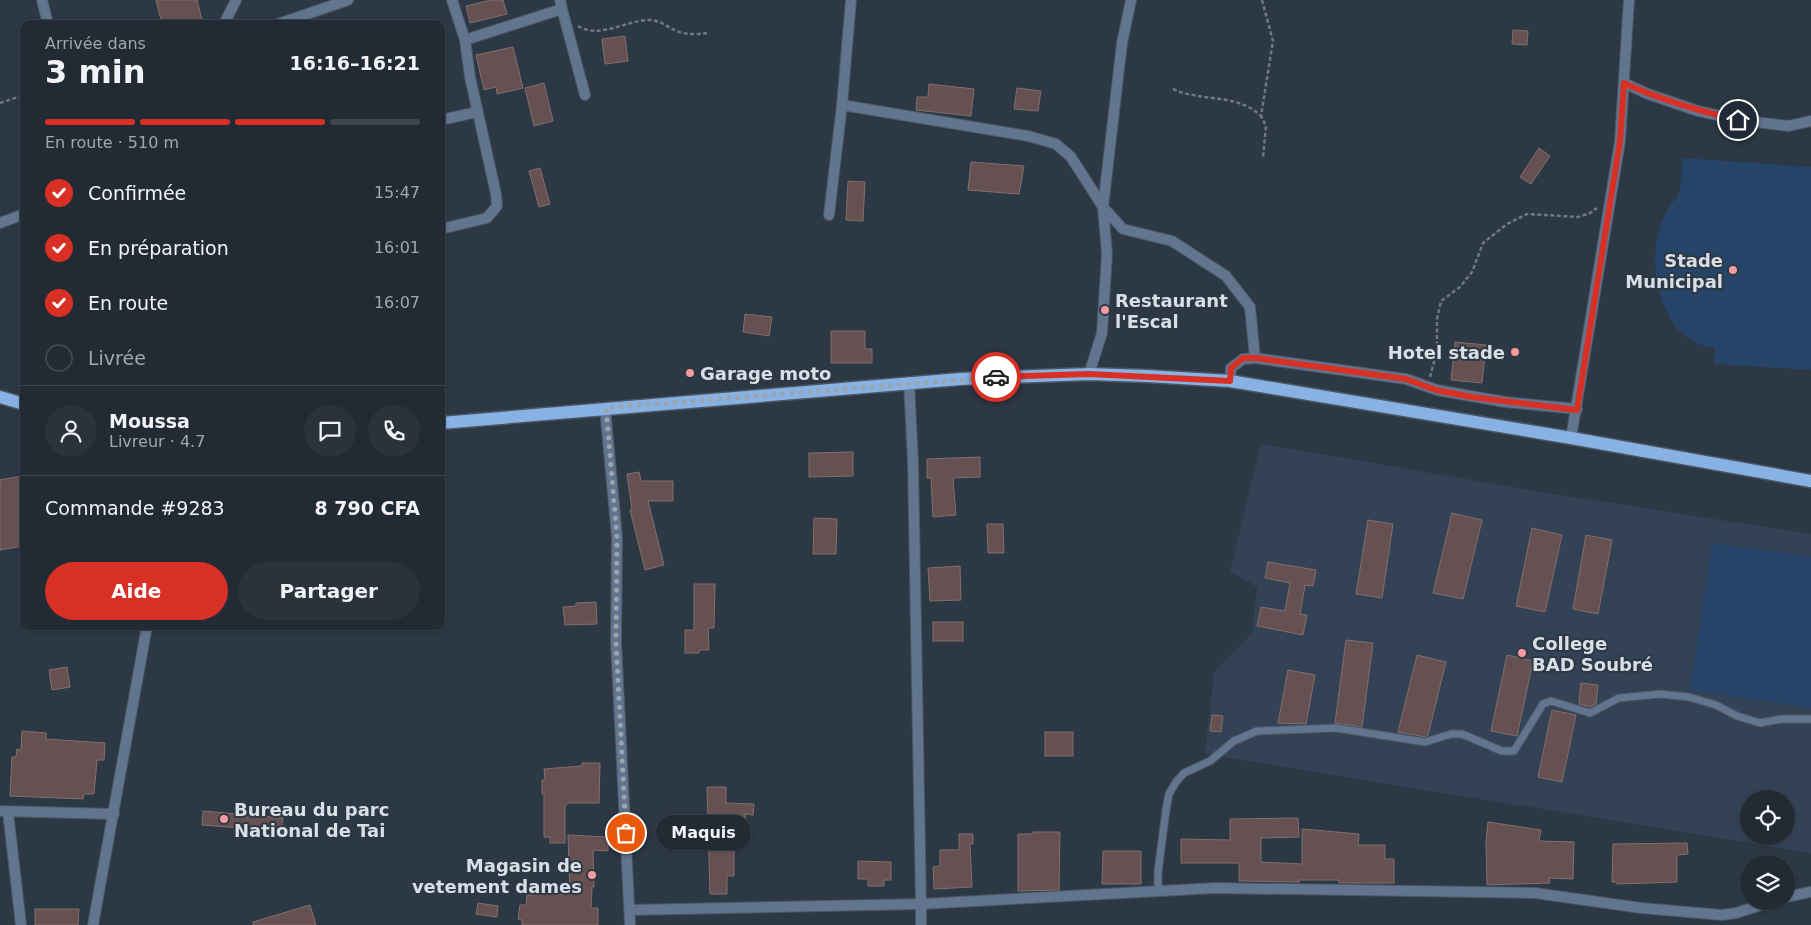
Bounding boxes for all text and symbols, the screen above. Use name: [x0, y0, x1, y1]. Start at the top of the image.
text: Arrivée dans: [45, 34, 146, 53]
text: 16:16–16:21: [290, 52, 420, 74]
text: 3 min: [45, 53, 146, 91]
pin: [1717, 99, 1759, 141]
icon: home: [1724, 106, 1752, 134]
text: En route · 510 m: [45, 133, 179, 152]
icon: check: [45, 179, 73, 207]
text: Confirmée: [88, 182, 186, 204]
text: 15:47: [374, 183, 420, 202]
icon: check: [45, 234, 73, 262]
text: En préparation: [88, 237, 229, 259]
text: 16:01: [374, 238, 420, 257]
place label: Stade Municipal: [1625, 250, 1723, 292]
marker: Stade Municipal: [1727, 264, 1739, 276]
icon: check: [45, 289, 73, 317]
place label: Restaurant l'Escal: [1115, 290, 1228, 332]
text: En route: [88, 292, 168, 314]
text: 16:07: [374, 293, 420, 312]
marker: Restaurant l'Escal: [1099, 304, 1111, 316]
place label: Hotel stade: [1388, 342, 1505, 363]
marker: Hotel stade: [1509, 346, 1521, 358]
text: Livrée: [88, 347, 146, 369]
courier: [971, 352, 1021, 402]
place label: Garage moto: [700, 363, 831, 384]
icon: car: [982, 363, 1010, 391]
marker: Garage moto: [684, 367, 696, 379]
button: person: [45, 405, 97, 457]
button: chat: [304, 405, 356, 457]
button: phone: [368, 405, 420, 457]
text: Moussa: [109, 410, 190, 432]
text: Livreur · 4.7: [109, 432, 205, 451]
text: Commande #9283: [45, 497, 225, 519]
text: 8 790 CFA: [314, 497, 420, 519]
button: Aide: [45, 562, 228, 620]
button: Partager: [238, 562, 420, 620]
place label: College BAD Soubré: [1532, 633, 1653, 675]
marker: College BAD Soubré: [1516, 647, 1528, 659]
map controls: [1740, 790, 1795, 910]
button: locate: [1740, 790, 1795, 845]
place label: Bureau du parc National de Tai: [234, 799, 389, 841]
pin: [605, 812, 647, 854]
marker: Bureau du parc National de Tai: [218, 813, 230, 825]
callout: Maquis: [656, 816, 751, 850]
icon: bag: [612, 819, 640, 847]
text: Maquis: [671, 823, 736, 842]
place label: Magasin de vetement dames: [412, 855, 582, 897]
button: layers: [1740, 855, 1795, 910]
marker: Magasin de vetement dames: [586, 869, 598, 881]

